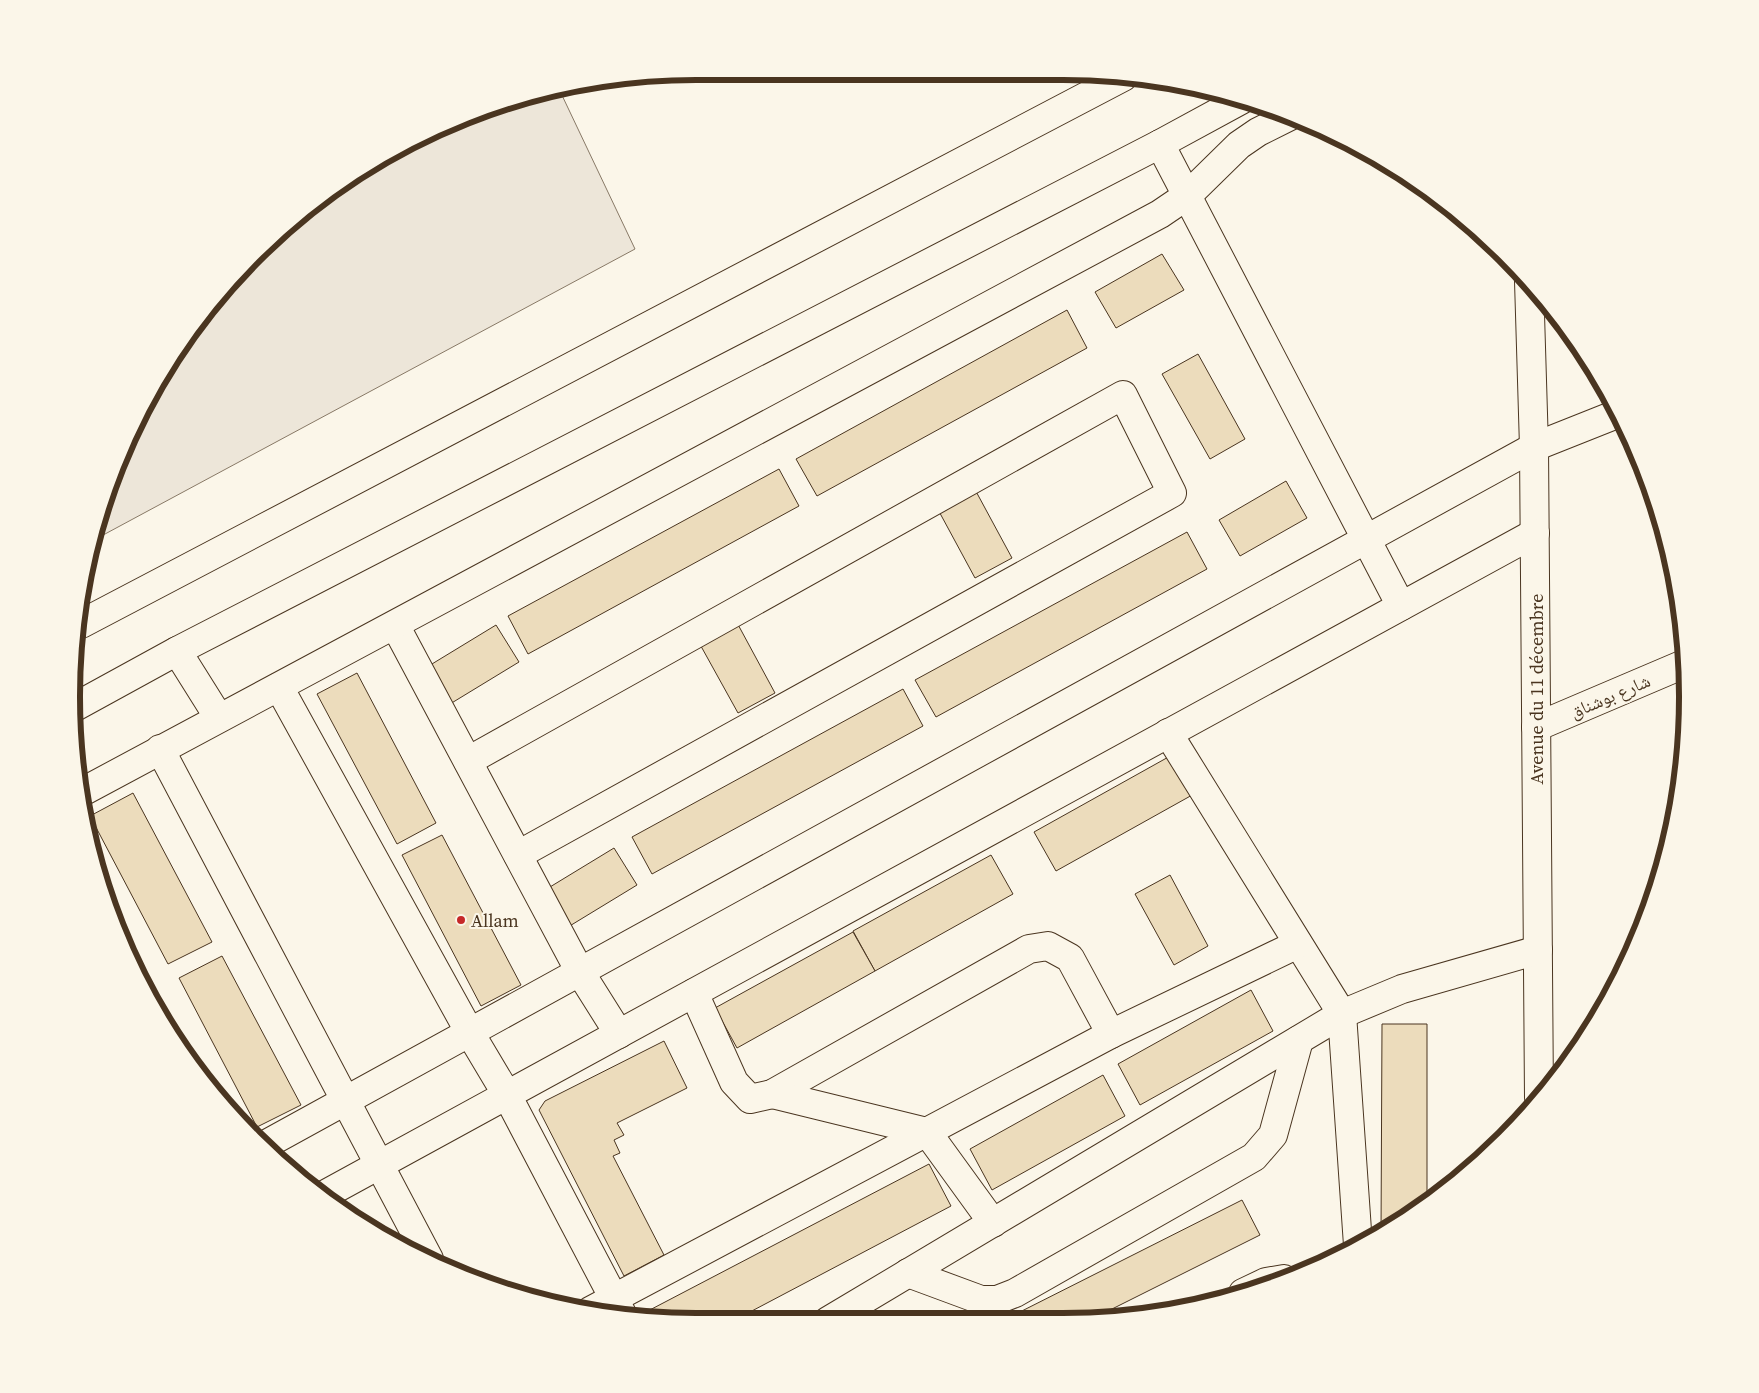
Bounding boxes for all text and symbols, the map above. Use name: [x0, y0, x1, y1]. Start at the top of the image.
street label: Avenue du 11 décembre: [1524, 594, 1549, 784]
street label: شارع بوشناق: [1566, 668, 1654, 724]
place label: Allam: [471, 908, 519, 933]
marker: Allam: [455, 914, 467, 926]

